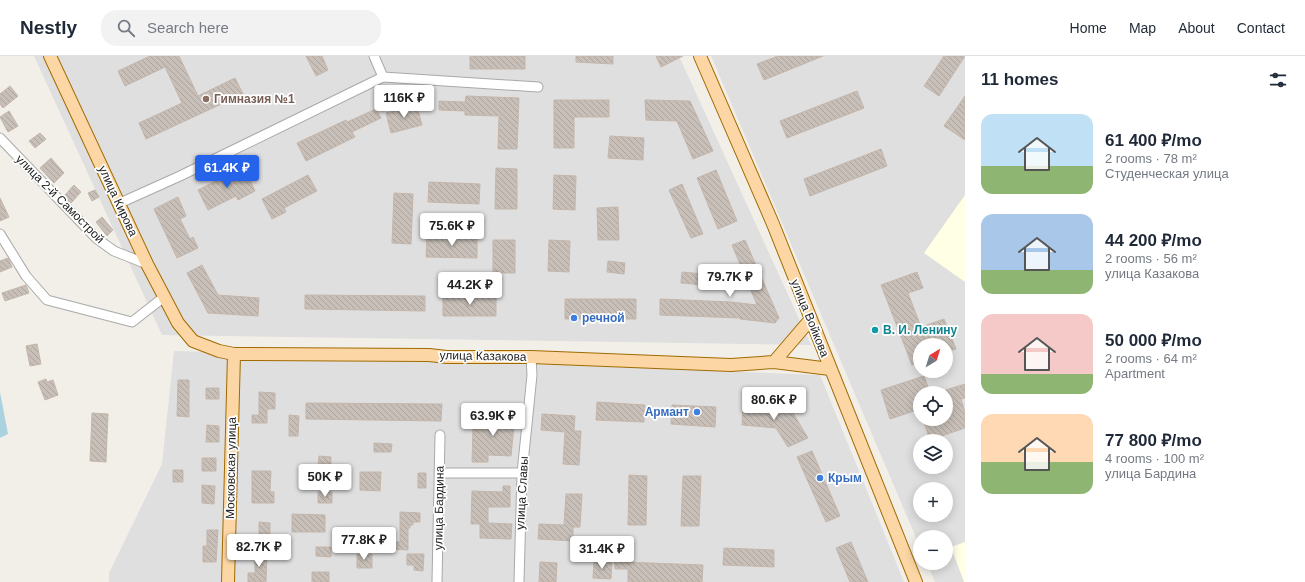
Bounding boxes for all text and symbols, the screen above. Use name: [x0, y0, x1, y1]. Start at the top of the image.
search box: [101, 10, 381, 46]
text: Nestly: [20, 17, 77, 38]
icon: search: [115, 17, 137, 39]
text: Search here: [147, 19, 229, 36]
text: Home: [1070, 20, 1107, 36]
text: Map: [1129, 20, 1156, 36]
text: About: [1178, 20, 1215, 36]
text: Contact: [1237, 20, 1285, 36]
icon: filters: [1267, 69, 1289, 91]
text: 11 homes: [981, 70, 1059, 89]
pin: 116K ₽: [371, 85, 437, 119]
text: 116K ₽: [383, 90, 425, 105]
place label: Гимназия №1: [214, 92, 295, 106]
marker: Гимназия №1: [201, 94, 211, 104]
icon: home: [1013, 130, 1061, 178]
text: 61 400 ₽/mo: [1105, 131, 1202, 150]
text: 2 rooms · 78 m²: [1105, 151, 1197, 166]
street label: улица 2-й Самострой: [13, 152, 107, 246]
pin: 61.4K ₽: [190, 155, 264, 189]
text: 61.4K ₽: [204, 160, 250, 175]
street label: улица Кирова: [96, 163, 141, 239]
text: Студенческая улица: [1105, 166, 1229, 181]
pin: 75.6K ₽: [415, 213, 489, 247]
text: 75.6K ₽: [429, 218, 475, 233]
icon: home: [1013, 230, 1061, 278]
text: 44 200 ₽/mo: [1105, 231, 1202, 250]
text: 2 rooms · 56 m²: [1105, 251, 1197, 266]
pin: 79.7K ₽: [693, 264, 767, 298]
text: улица Казакова: [1105, 266, 1199, 281]
text: 79.7K ₽: [707, 269, 753, 284]
pin: 44.2K ₽: [433, 272, 507, 306]
text: 44.2K ₽: [447, 277, 493, 292]
street label: улица Войкова: [788, 277, 832, 359]
place label: речной: [582, 311, 625, 325]
marker: речной: [569, 313, 579, 323]
place label: В. И. Ленину: [883, 323, 958, 337]
marker: В. И. Ленину: [870, 325, 880, 335]
icon: home: [1013, 330, 1061, 378]
text: 50 000 ₽/mo: [1105, 331, 1202, 350]
north arrow: [913, 338, 953, 378]
map controls: [913, 338, 953, 570]
street label: улица Казакова: [439, 348, 527, 364]
text: 2 rooms · 64 m²: [1105, 351, 1197, 366]
text: Apartment: [1105, 366, 1165, 381]
button: locate: [913, 386, 953, 426]
pin: 80.6K ₽: [737, 387, 811, 421]
text: 80.6K ₽: [751, 392, 797, 407]
pin: 63.9K ₽: [456, 403, 530, 437]
place label: Армант: [645, 405, 689, 419]
marker: Армант: [692, 407, 702, 417]
text: 63.9K ₽: [470, 408, 516, 423]
street label: Московская улица: [223, 417, 239, 519]
icon: home: [1013, 430, 1061, 478]
text: 77 800 ₽/mo: [1105, 431, 1202, 450]
button: layers: [913, 434, 953, 474]
text: 4 rooms · 100 m²: [1105, 451, 1204, 466]
street label: улица Славы: [513, 456, 531, 530]
pin: 50K ₽: [297, 464, 353, 498]
street label: улица Бардина: [431, 465, 447, 550]
text: улица Бардина: [1105, 466, 1196, 481]
text: 50K ₽: [307, 469, 343, 484]
place label: Крым: [828, 471, 862, 485]
marker: Крым: [815, 473, 825, 483]
button: +: [913, 482, 953, 522]
pin: 77.8K ₽: [327, 527, 401, 561]
button: −: [913, 530, 953, 570]
text: 77.8K ₽: [341, 532, 387, 547]
pin: 82.7K ₽: [222, 534, 296, 568]
pin: 31.4K ₽: [565, 536, 639, 570]
text: 82.7K ₽: [236, 539, 282, 554]
text: 31.4K ₽: [579, 541, 625, 556]

